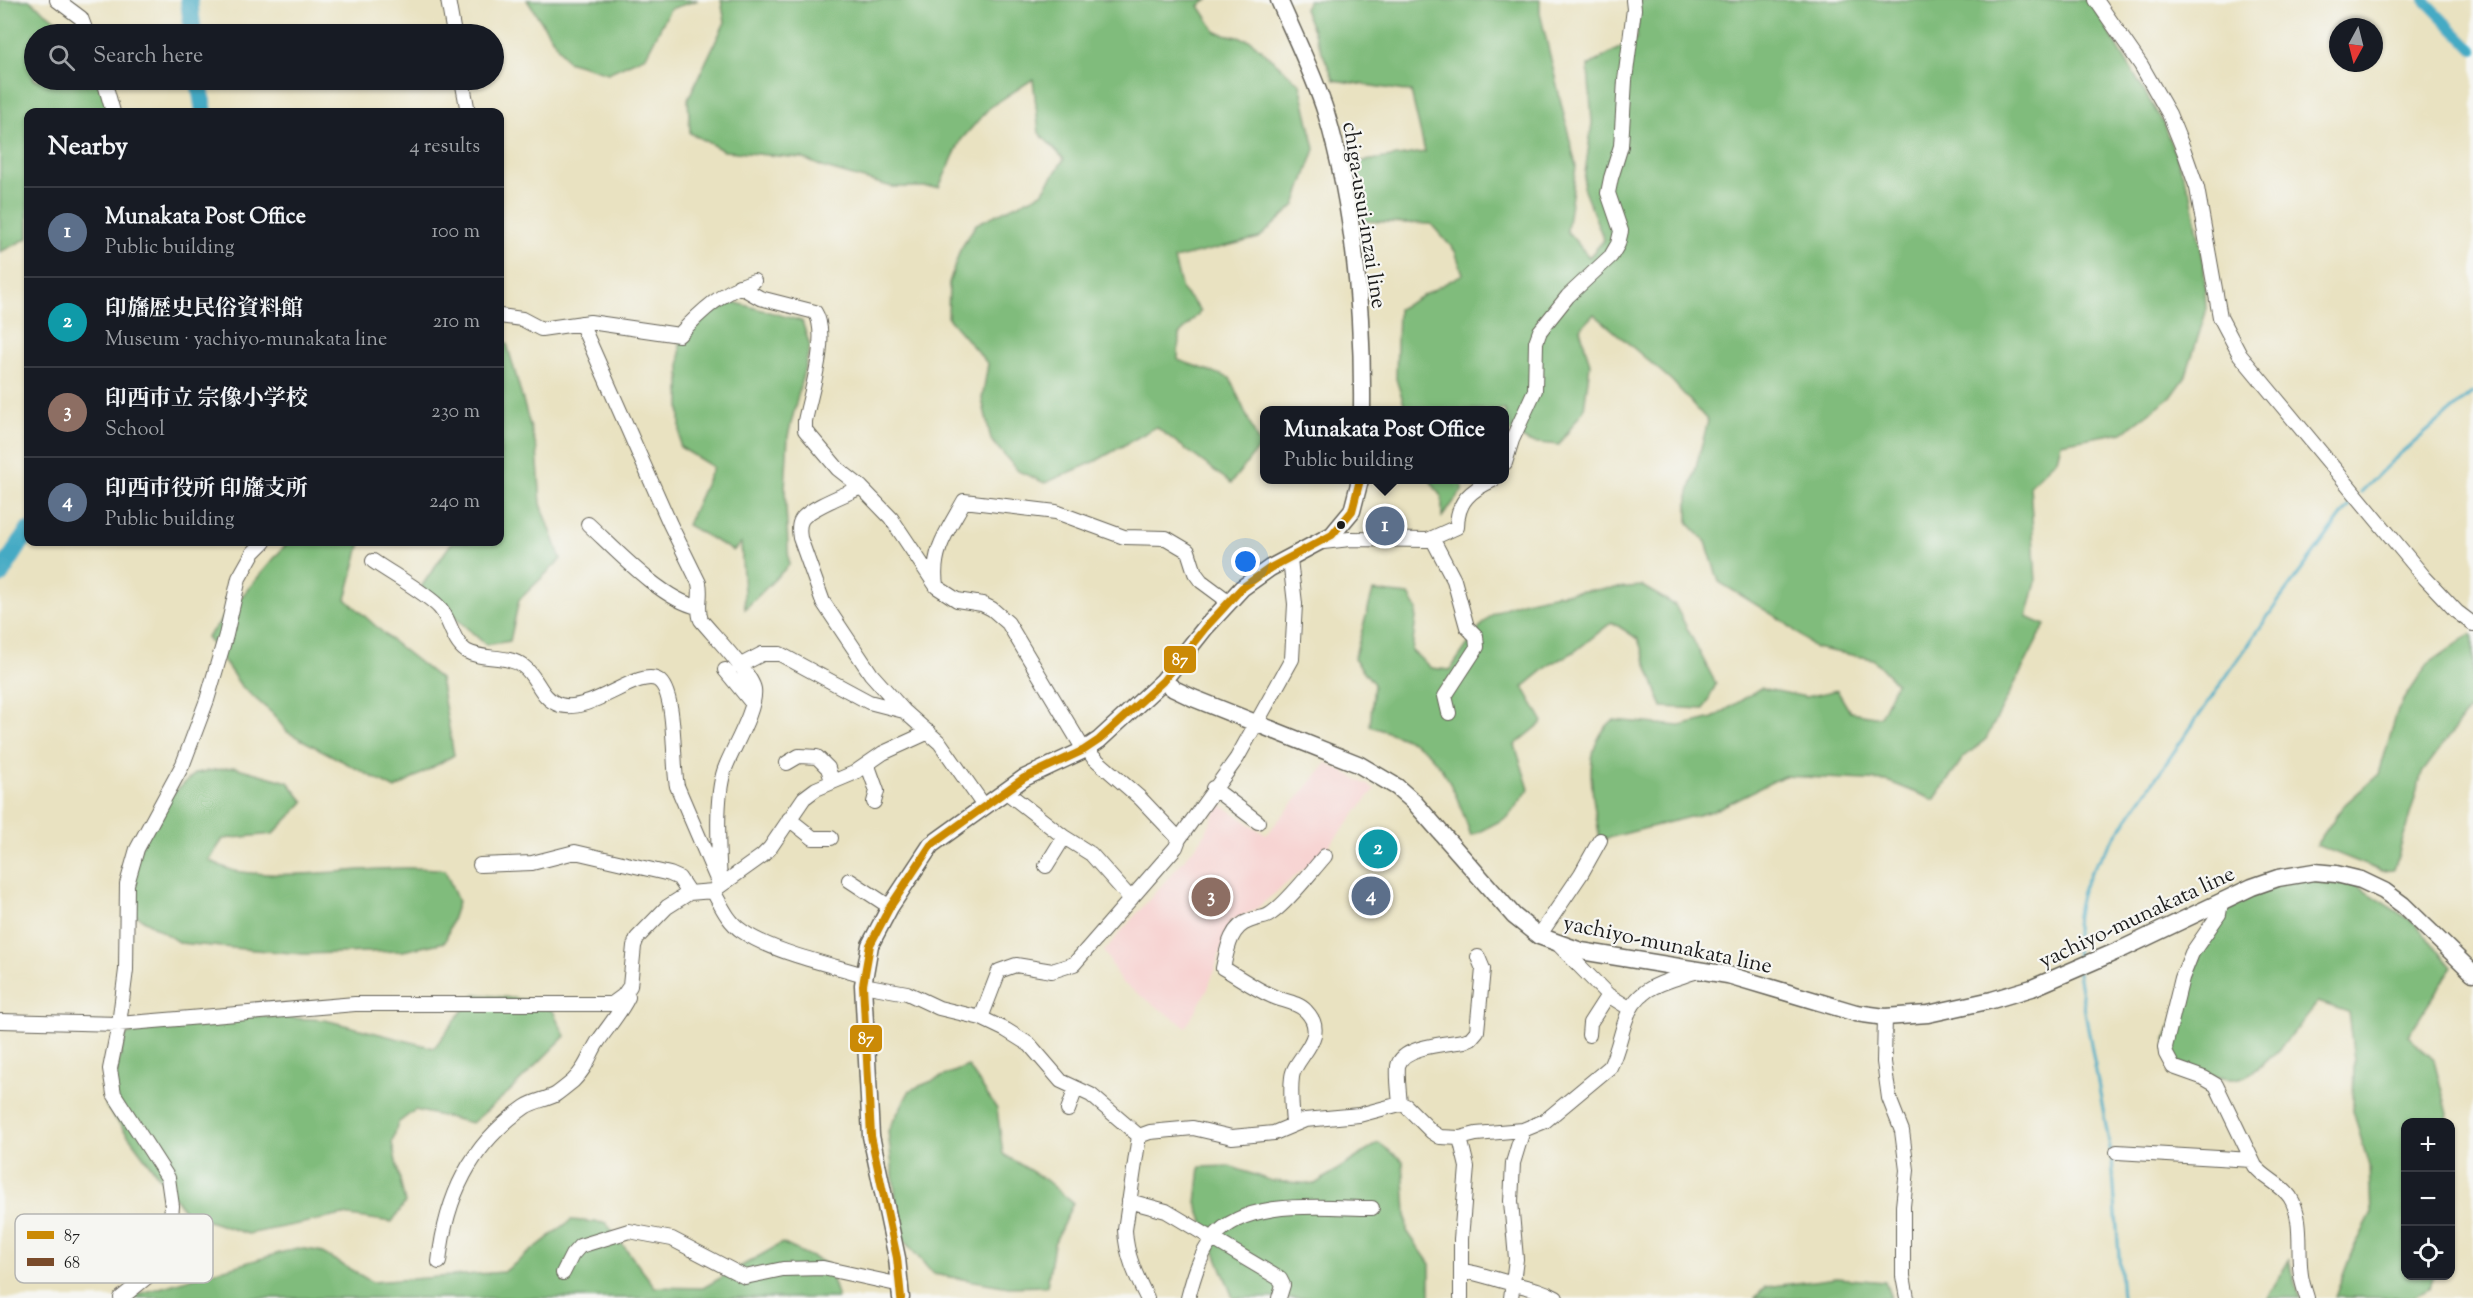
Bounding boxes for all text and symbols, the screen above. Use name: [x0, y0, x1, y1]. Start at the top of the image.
north arrow: [2329, 18, 2383, 72]
search box: [24, 24, 504, 90]
icon: search: [45, 41, 78, 74]
text: Search here: [93, 41, 203, 73]
street label: chiga-usui-inzai line: [1332, 120, 1394, 311]
text: Nearby: [48, 129, 128, 166]
text: 4 results: [409, 133, 480, 162]
text: Munakata Post Office: [105, 202, 306, 234]
text: 1: [64, 218, 71, 247]
text: 100 m: [431, 218, 480, 247]
text: Public building: [105, 234, 235, 263]
text: 印旛歴史民俗資料館: [105, 294, 303, 326]
text: 2: [63, 308, 72, 337]
text: 210 m: [433, 308, 480, 337]
text: Museum · yachiyo-munakata line: [105, 326, 387, 355]
text: 印西市立 宗像小学校: [105, 384, 308, 416]
text: 3: [63, 398, 72, 427]
text: 230 m: [431, 398, 480, 427]
popup: [1260, 406, 1509, 484]
text: Munakata Post Office: [1284, 415, 1485, 447]
text: School: [105, 416, 165, 445]
text: Public building: [1284, 447, 1414, 476]
text: 印西市役所 印旛支所: [105, 474, 308, 506]
text: 4: [62, 488, 73, 517]
text: 240 m: [429, 488, 480, 517]
pin: 1: [1366, 504, 1404, 548]
text: Public building: [105, 506, 235, 535]
unlabelled marker: [1335, 519, 1347, 531]
your location: [1231, 547, 1260, 576]
line badge: 87: [1163, 645, 1197, 674]
text: 87: [1172, 650, 1189, 673]
pin: 2: [1358, 826, 1398, 872]
street label: yachiyo-munakata line: [2034, 859, 2241, 978]
pin: 3: [1192, 874, 1230, 920]
pin: 4: [1352, 874, 1390, 918]
street label: yachiyo-munakata line: [1560, 908, 1775, 984]
line badge: 87: [849, 1024, 883, 1053]
text: 87: [858, 1029, 875, 1052]
map controls: [2401, 1118, 2455, 1280]
button: +: [2401, 1118, 2455, 1172]
button: −: [2401, 1172, 2455, 1226]
legend: [15, 1214, 213, 1283]
text: 87: [64, 1226, 80, 1249]
button: locate: [2401, 1226, 2455, 1280]
text: 68: [64, 1253, 80, 1276]

